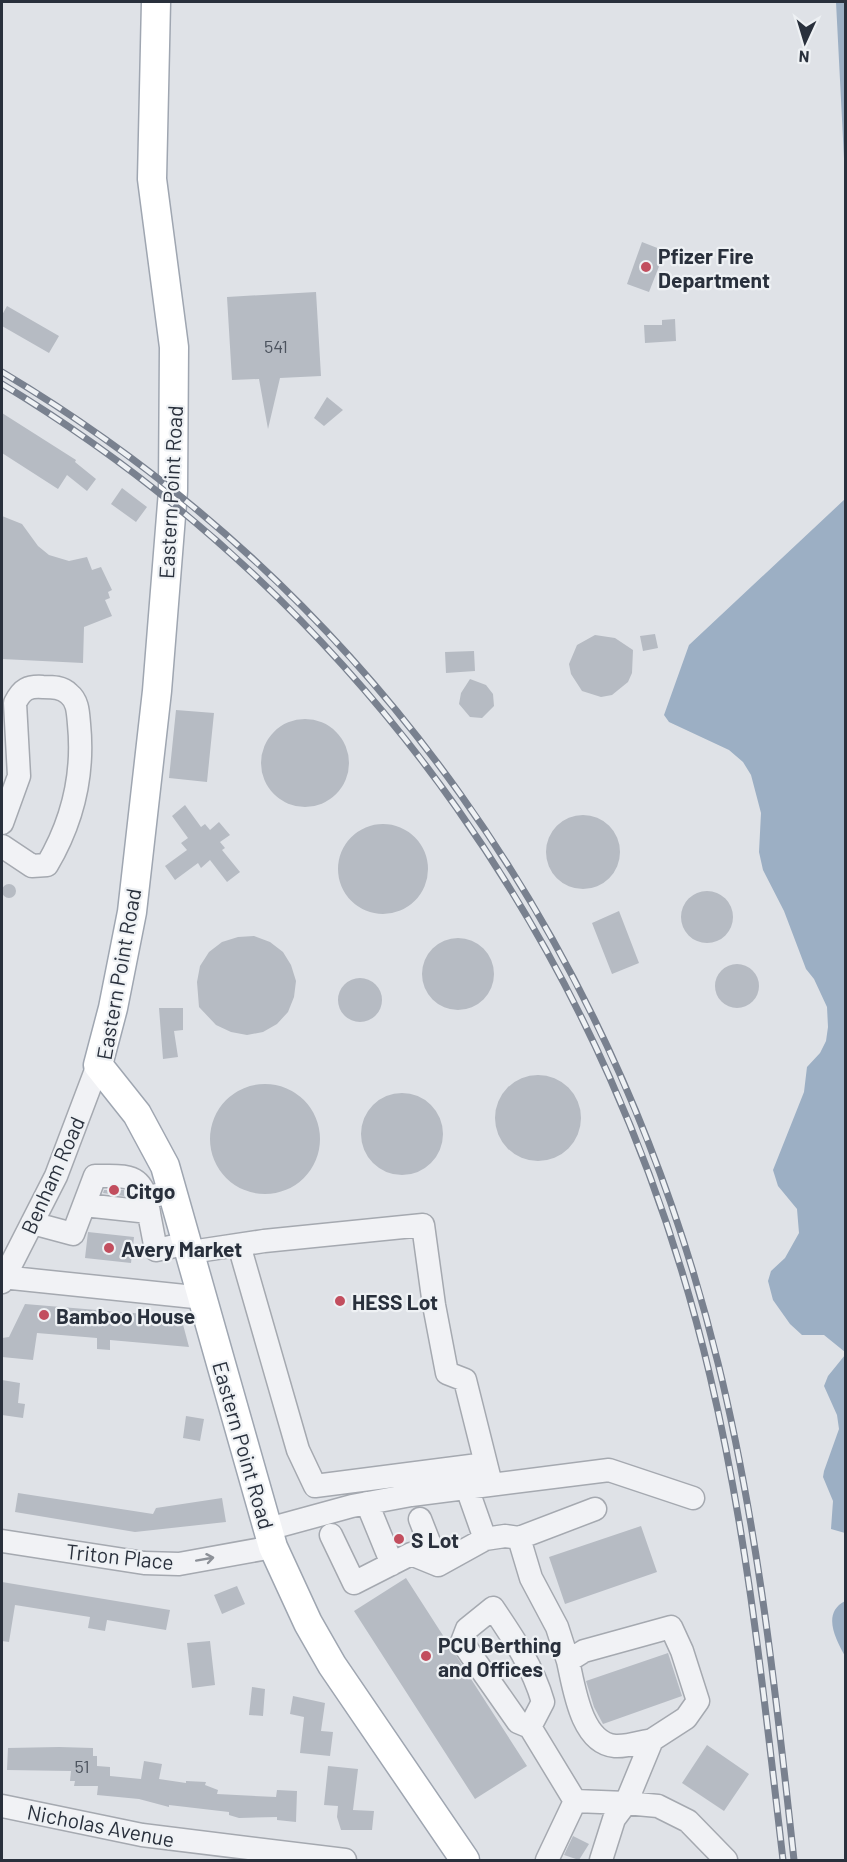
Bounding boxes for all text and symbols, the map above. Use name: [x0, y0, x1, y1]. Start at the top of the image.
north arrow: [775, 12, 835, 72]
text: N: [798, 48, 810, 67]
place label: Pfizer Fire Department: [658, 243, 770, 292]
marker: Pfizer Fire Department: [639, 260, 653, 274]
house number: 541: [264, 335, 288, 357]
street label: Eastern Point Road: [153, 405, 187, 579]
street label: Eastern Point Road: [91, 886, 145, 1062]
street label: Benham Road: [15, 1112, 89, 1238]
place label: Citgo: [126, 1178, 175, 1203]
marker: Citgo: [107, 1183, 121, 1197]
place label: Avery Market: [121, 1236, 242, 1261]
marker: Avery Market: [102, 1241, 116, 1255]
place label: HESS Lot: [352, 1289, 438, 1314]
marker: HESS Lot: [333, 1294, 347, 1308]
place label: Bamboo House: [56, 1303, 195, 1328]
marker: Bamboo House: [37, 1308, 51, 1322]
street label: Eastern Point Road: [208, 1358, 280, 1532]
place label: S Lot: [411, 1527, 459, 1552]
marker: S Lot: [392, 1532, 406, 1546]
street label: Triton Place: [65, 1538, 175, 1574]
one-way arrow: [195, 1554, 214, 1565]
place label: PCU Berthing and Offices: [438, 1632, 561, 1681]
marker: PCU Berthing and Offices: [419, 1649, 433, 1663]
house number: 51: [74, 1755, 90, 1777]
street label: Nicholas Avenue: [25, 1798, 177, 1852]

